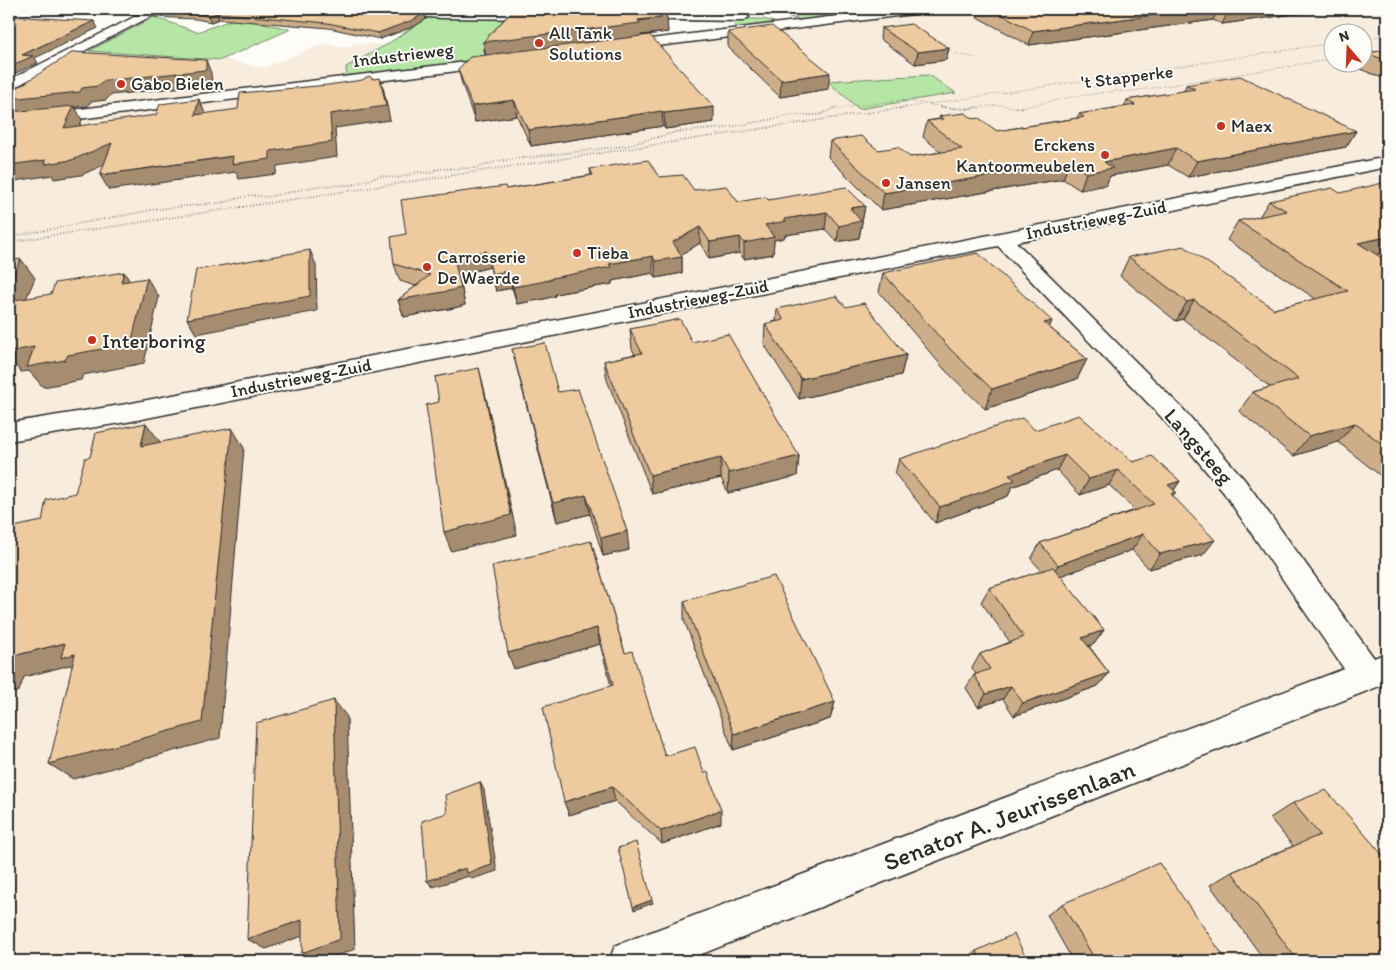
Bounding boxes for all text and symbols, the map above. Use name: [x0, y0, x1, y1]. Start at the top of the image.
place label: All Tank Solutions: [549, 22, 622, 65]
north arrow: [1324, 22, 1374, 72]
text: N: [1337, 27, 1351, 46]
marker: All Tank Solutions: [533, 37, 545, 49]
street label: Industrieweg: [351, 38, 455, 72]
street label: 't Stapperke: [1080, 60, 1174, 94]
place label: Gabo Bielen: [131, 73, 224, 95]
marker: Gabo Bielen: [115, 78, 127, 90]
place label: Maex: [1231, 115, 1272, 137]
marker: Maex: [1215, 120, 1227, 132]
place label: Erckens Kantoormeubelen: [956, 134, 1095, 177]
marker: Erckens Kantoormeubelen: [1099, 149, 1111, 161]
place label: Jansen: [896, 172, 951, 194]
marker: Jansen: [880, 177, 892, 189]
street label: Industrieweg-Zuid: [1024, 195, 1169, 244]
place label: Tieba: [587, 242, 630, 264]
place label: Carrosserie De Waerde: [437, 246, 526, 289]
marker: Tieba: [571, 247, 583, 259]
marker: Carrosserie De Waerde: [421, 261, 433, 273]
street label: Industrieweg-Zuid: [626, 274, 771, 323]
place label: Interboring: [102, 328, 206, 353]
marker: Interboring: [86, 334, 98, 346]
street label: Industrieweg-Zuid: [229, 353, 374, 402]
street label: Langsteeg: [1159, 403, 1239, 489]
street label: Senator A. Jeurissenlaan: [879, 753, 1139, 877]

